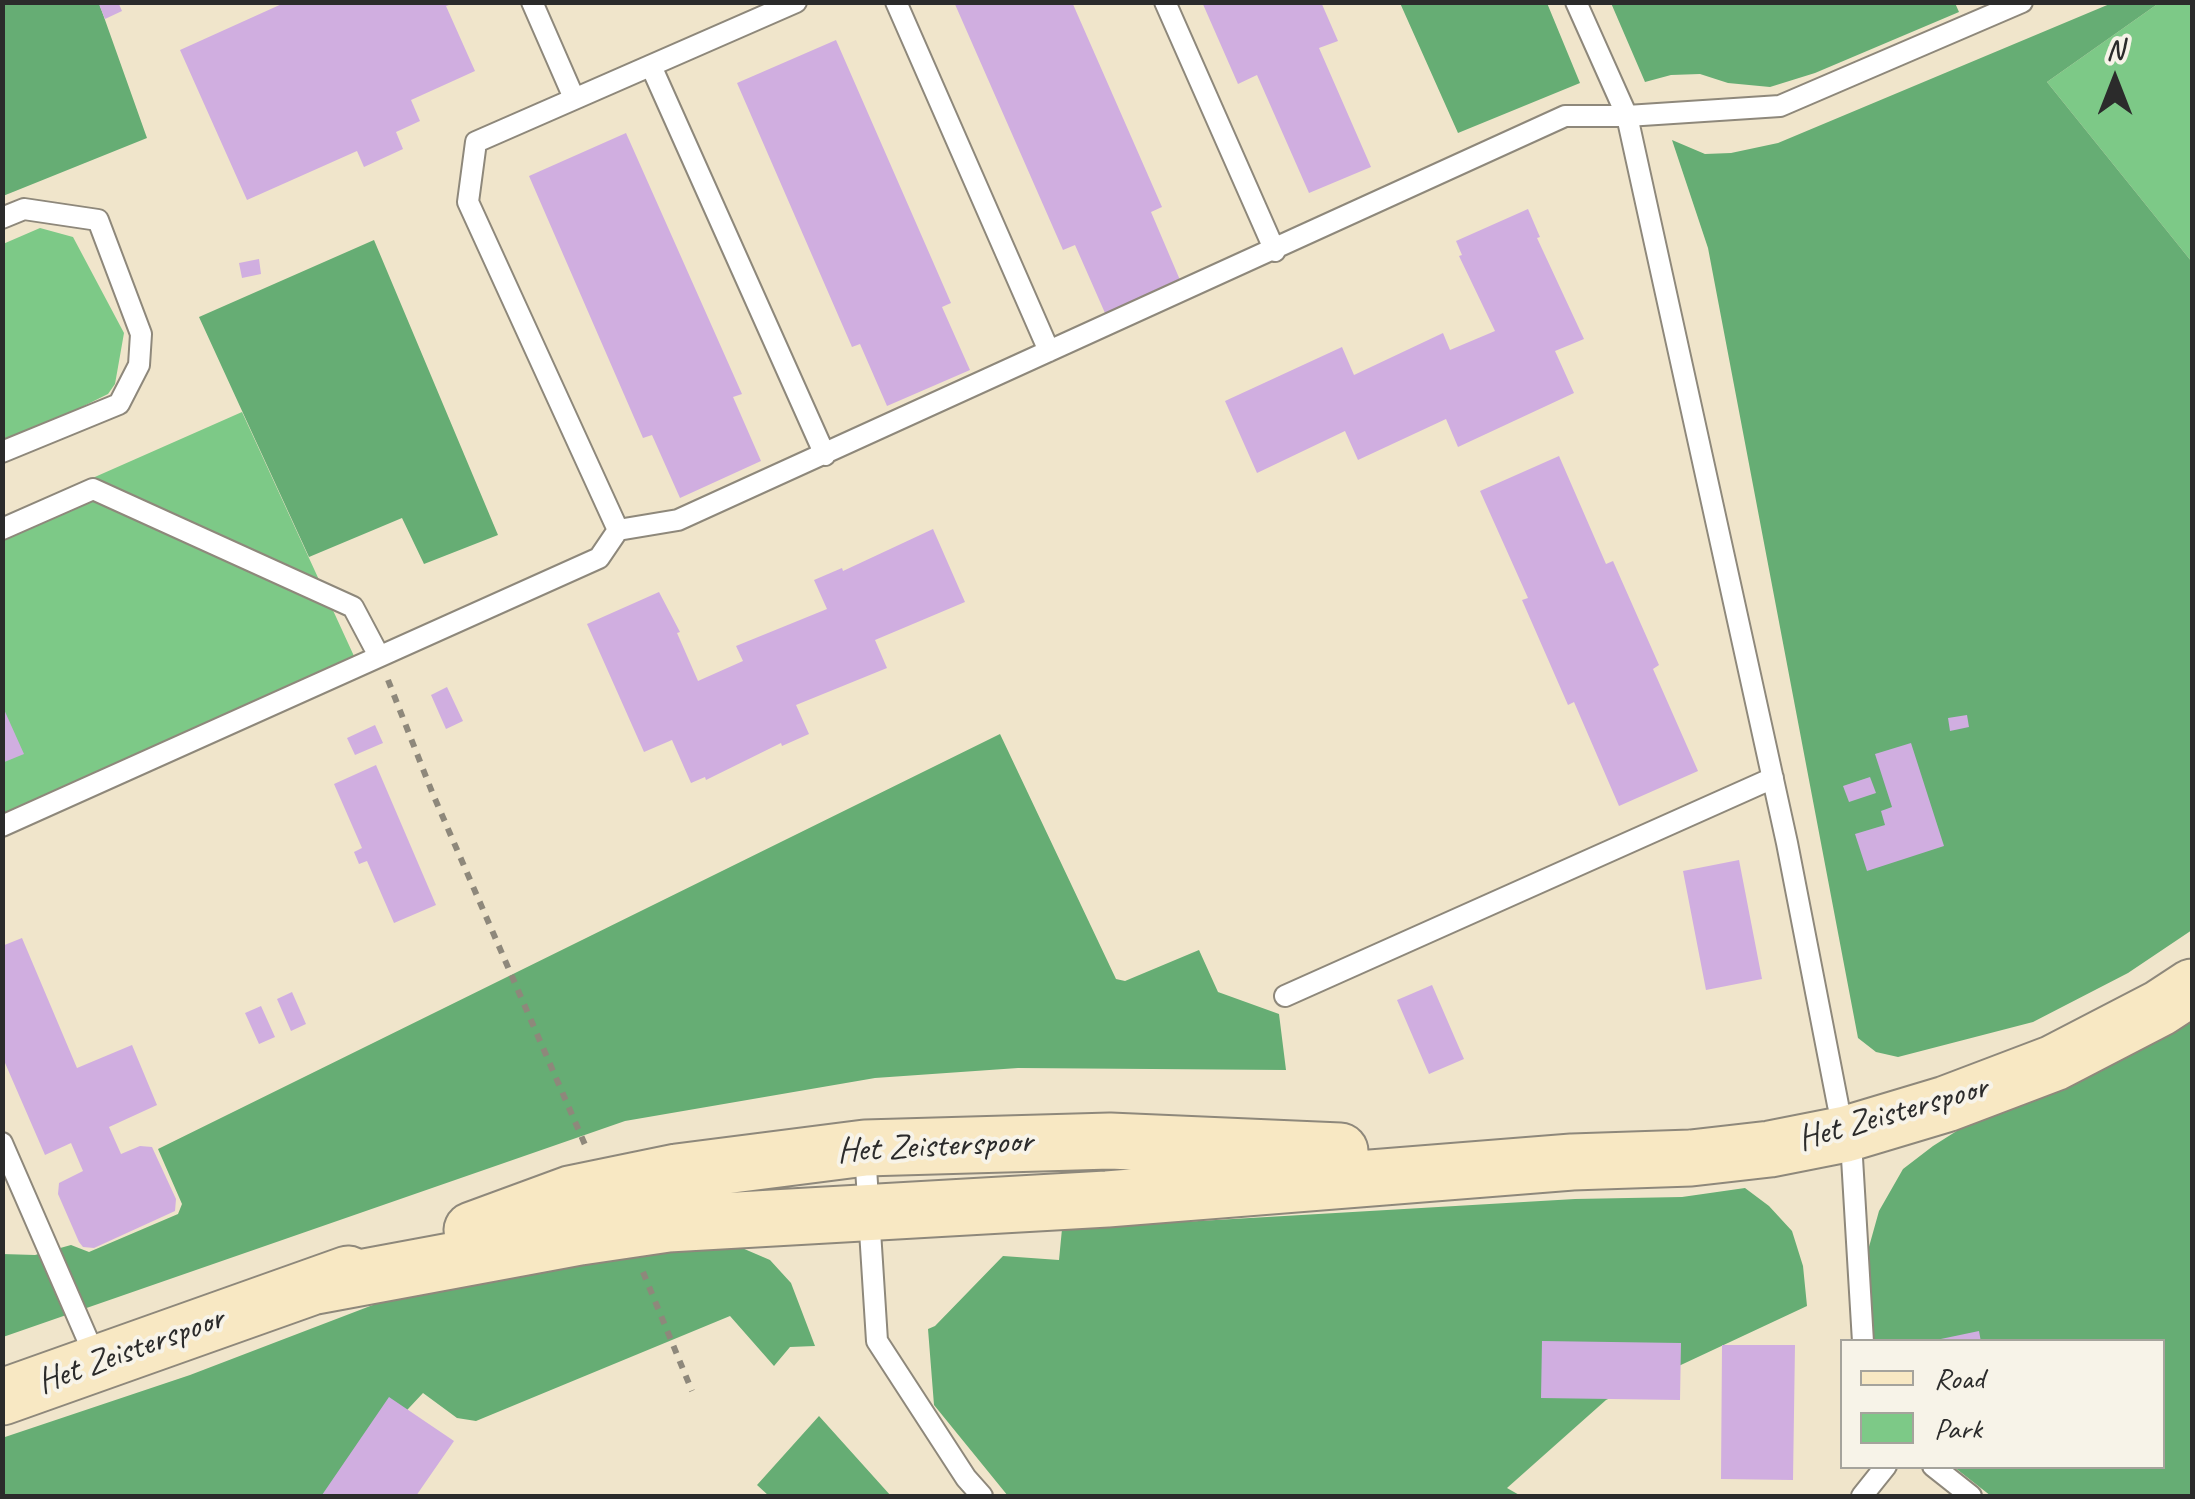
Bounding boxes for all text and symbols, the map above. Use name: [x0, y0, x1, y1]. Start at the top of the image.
north arrow: [2065, 30, 2165, 130]
text: N: [2106, 32, 2124, 67]
street label: Het Zeisterspoor: [1793, 1067, 1993, 1161]
street label: Het Zeisterspoor: [836, 1121, 1034, 1173]
street label: Het Zeisterspoor: [32, 1298, 230, 1404]
legend: [1840, 1339, 2165, 1469]
text: Road: [1934, 1359, 1984, 1397]
text: Park: [1934, 1409, 1982, 1447]

